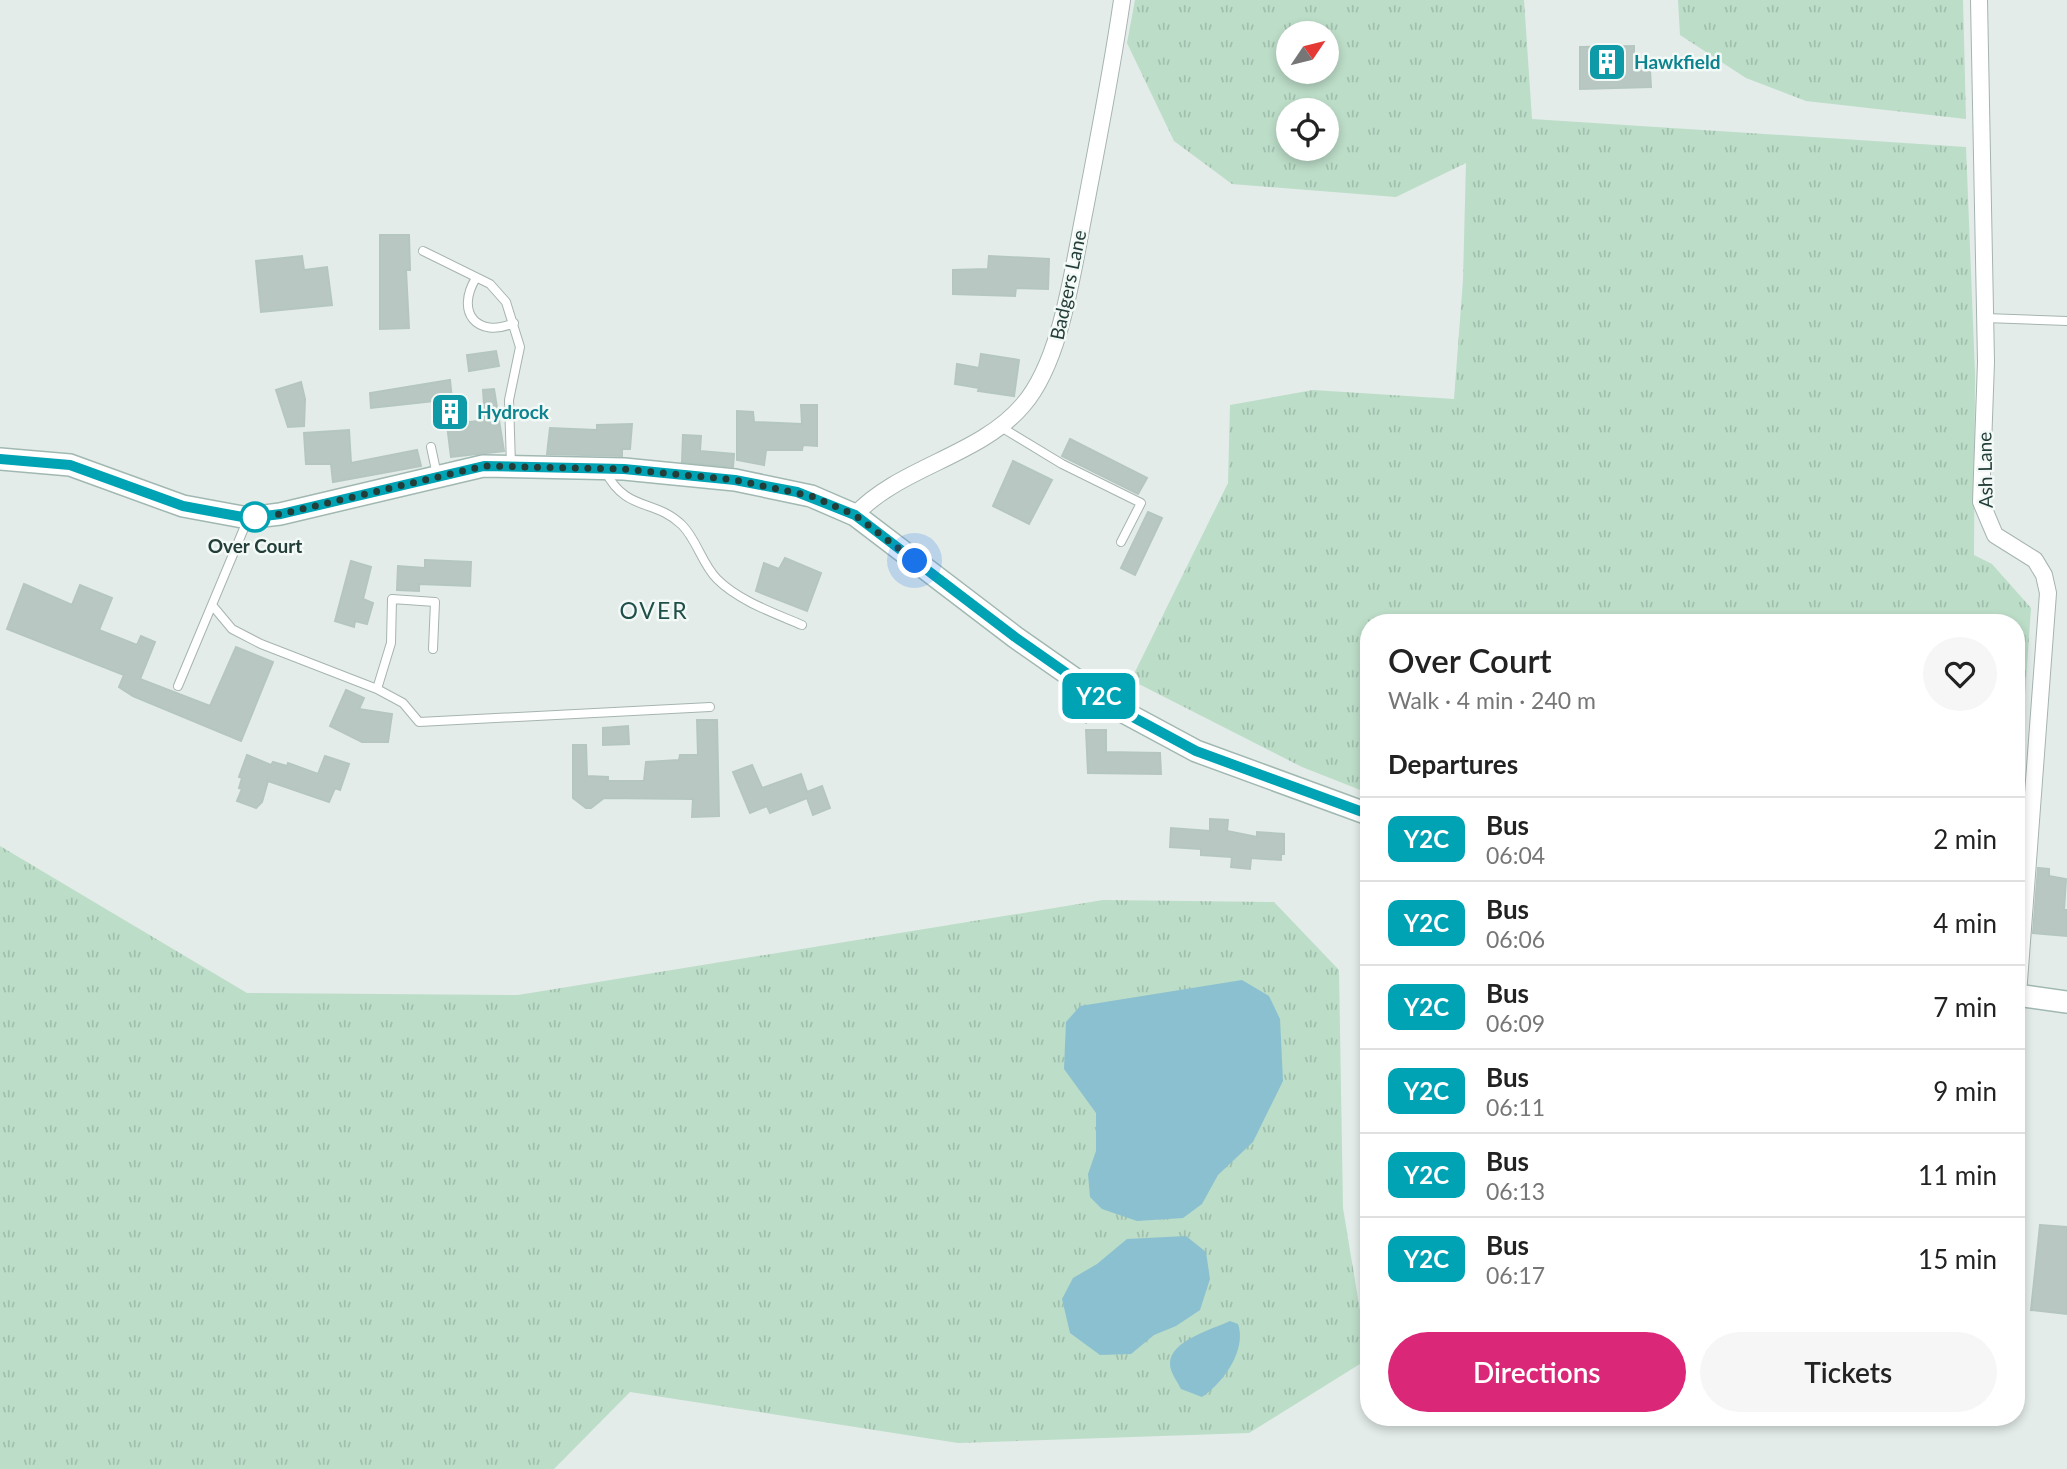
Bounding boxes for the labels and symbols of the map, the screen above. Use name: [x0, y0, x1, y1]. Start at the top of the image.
north arrow: [1276, 21, 1339, 84]
building icon: Hawkfield: [1586, 41, 1628, 83]
place label: Hawkfield: [1634, 50, 1720, 73]
street label: Badgers Lane: [1045, 228, 1090, 342]
building icon: Hydrock: [429, 391, 471, 433]
place label: Hydrock: [477, 400, 550, 423]
street label: Ash Lane: [1972, 432, 1997, 508]
marker: Over Court: [240, 502, 270, 532]
place label: Over Court: [208, 534, 302, 557]
your location: [897, 543, 932, 578]
district label: OVER: [619, 596, 689, 624]
line badge: Y2C: [1059, 673, 1139, 719]

